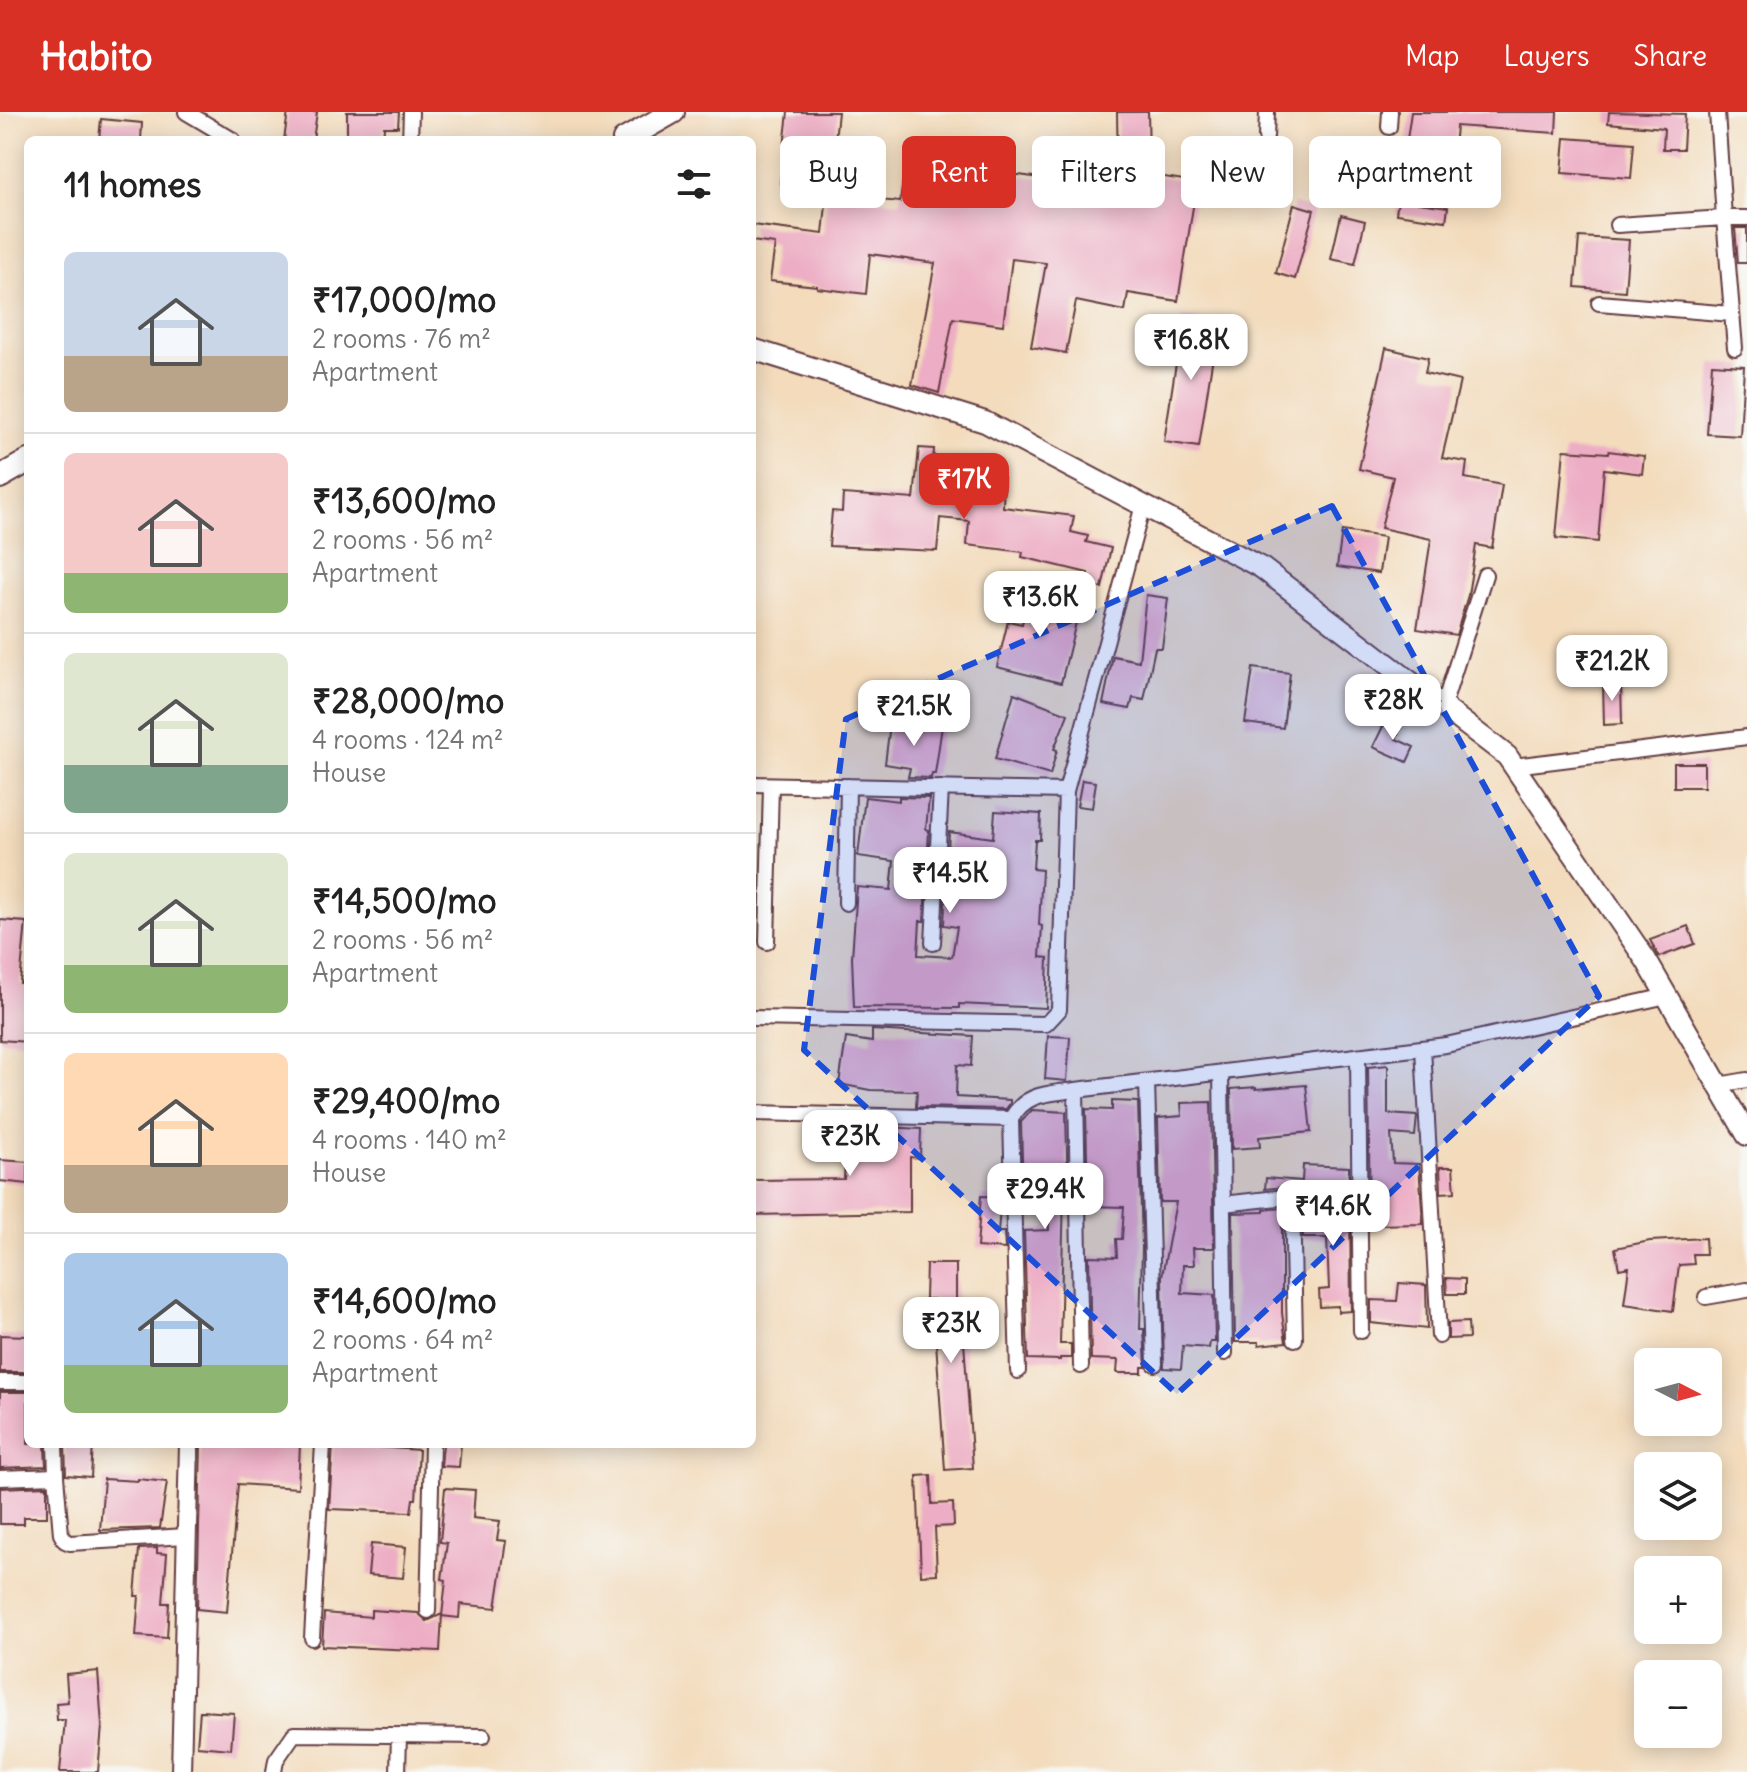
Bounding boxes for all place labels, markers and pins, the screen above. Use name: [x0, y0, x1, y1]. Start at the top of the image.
pin: ₹16.8K: [1126, 314, 1256, 382]
pin: ₹17K: [917, 453, 1011, 521]
pin: ₹13.6K: [975, 571, 1105, 639]
pin: ₹21.2K: [1547, 635, 1677, 703]
pin: ₹28K: [1346, 674, 1440, 742]
pin: ₹21.5K: [849, 680, 979, 748]
pin: ₹14.5K: [885, 847, 1015, 915]
pin: ₹23K: [803, 1110, 897, 1178]
pin: ₹29.4K: [980, 1163, 1110, 1231]
pin: ₹14.6K: [1268, 1180, 1398, 1248]
pin: ₹23K: [904, 1297, 998, 1365]

